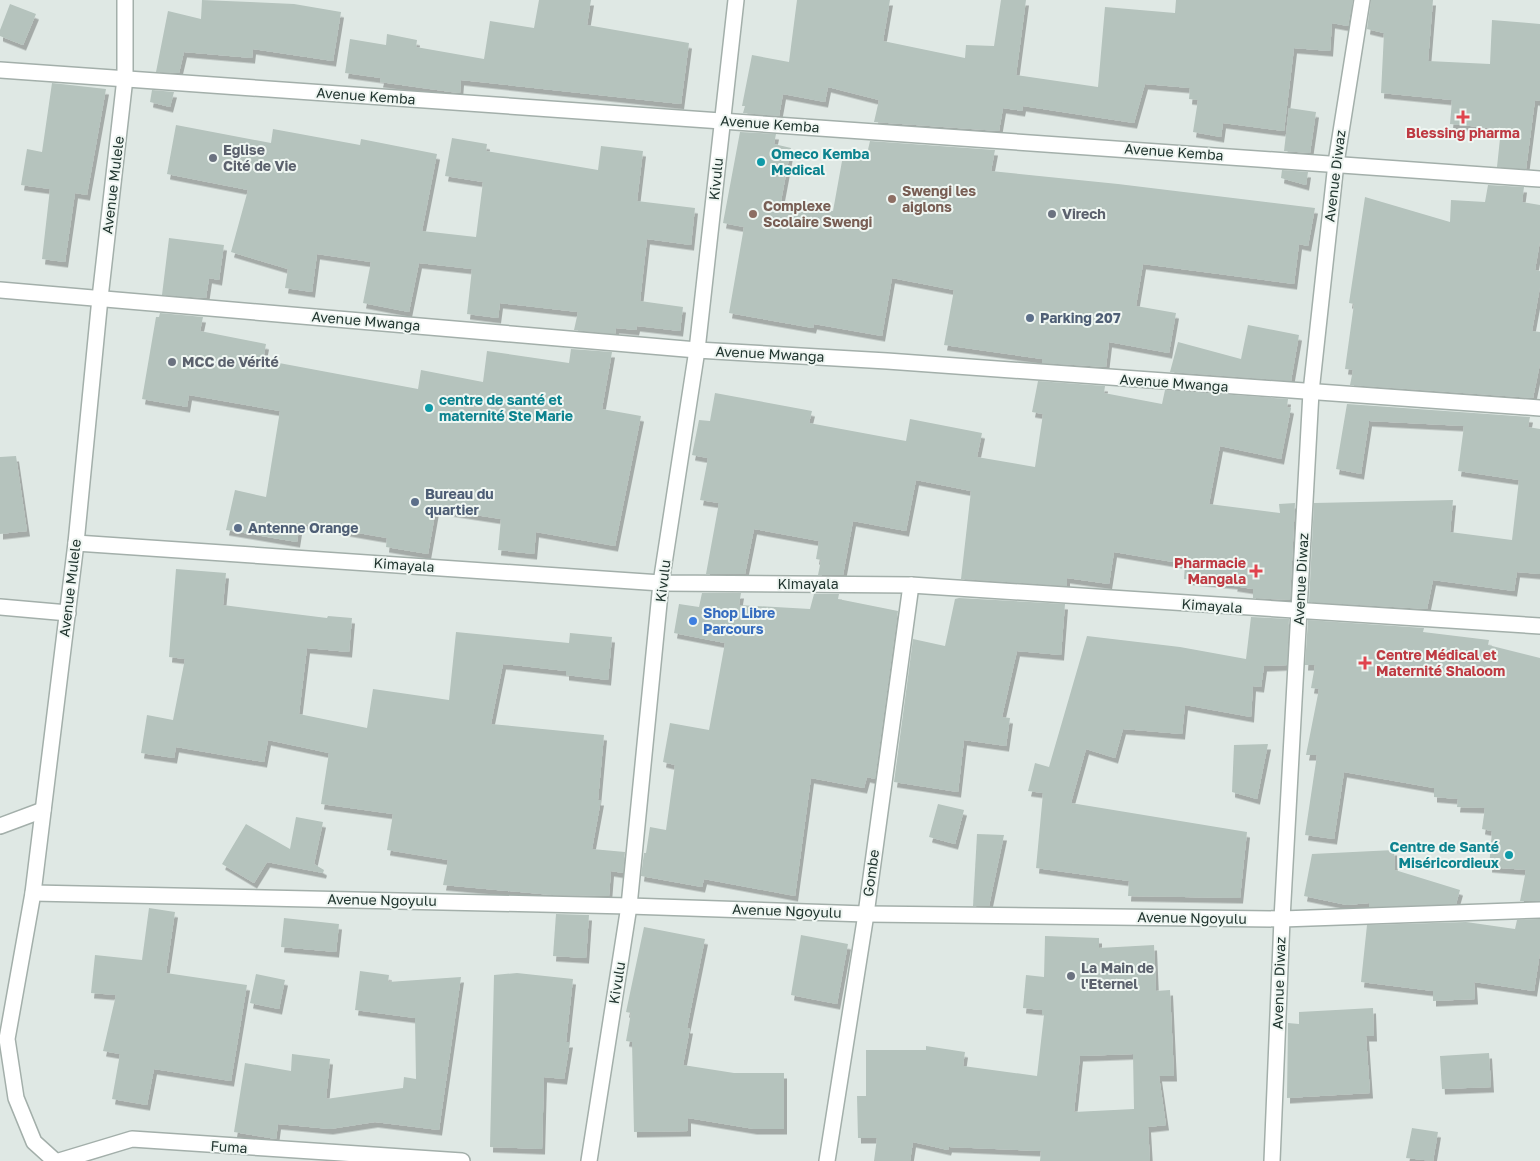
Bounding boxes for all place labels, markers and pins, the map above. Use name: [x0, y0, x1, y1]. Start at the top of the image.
marker: Blessing pharma: [1457, 111, 1469, 123]
place label: Blessing pharma: [1406, 124, 1520, 141]
place label: Eglise Cité de Vie: [223, 141, 297, 174]
place label: Omeco Kemba Medical: [771, 145, 869, 178]
marker: Eglise Cité de Vie: [207, 152, 219, 164]
marker: Omeco Kemba Medical: [755, 156, 767, 168]
place label: Swengi les aiglons: [902, 182, 976, 215]
marker: Swengi les aiglons: [886, 193, 898, 205]
place label: Complexe Scolaire Swengi: [763, 197, 873, 230]
place label: Virech: [1062, 205, 1106, 222]
marker: Complexe Scolaire Swengi: [747, 208, 759, 220]
marker: Virech: [1046, 208, 1058, 220]
place label: Parking 207: [1040, 309, 1121, 326]
marker: Parking 207: [1024, 312, 1036, 324]
place label: MCC de Vérité: [182, 353, 279, 370]
marker: MCC de Vérité: [166, 356, 178, 368]
place label: centre de santé et maternité Ste Marie: [439, 391, 573, 424]
marker: centre de santé et maternité Ste Marie: [423, 402, 435, 414]
place label: Bureau du quartier: [425, 485, 494, 518]
marker: Bureau du quartier: [409, 496, 421, 508]
place label: Antenne Orange: [248, 519, 358, 536]
marker: Antenne Orange: [232, 522, 244, 534]
place label: Pharmacie Mangala: [1174, 554, 1246, 587]
marker: Pharmacie Mangala: [1250, 565, 1262, 577]
place label: Shop Libre Parcours: [703, 604, 775, 637]
marker: Shop Libre Parcours: [687, 615, 699, 627]
place label: Centre Médical et Maternité Shaloom: [1376, 646, 1505, 679]
marker: Centre Médical et Maternité Shaloom: [1358, 656, 1372, 670]
place label: Centre de Santé Miséricordieux: [1390, 838, 1499, 871]
marker: Centre de Santé Miséricordieux: [1503, 849, 1515, 861]
place label: La Main de l'Eternel: [1081, 959, 1154, 992]
marker: La Main de l'Eternel: [1065, 970, 1077, 982]

